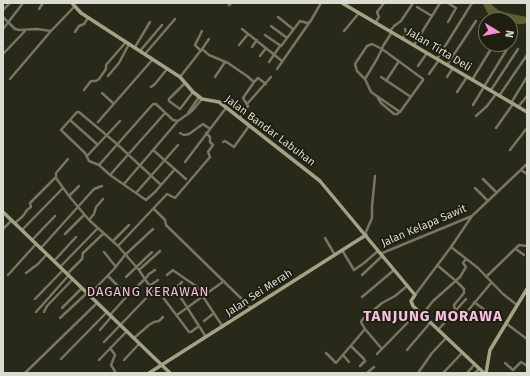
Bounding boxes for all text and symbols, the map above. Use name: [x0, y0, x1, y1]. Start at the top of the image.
north arrow: [478, 12, 518, 52]
street label: Jalan Tirta Deli: [404, 26, 474, 74]
text: N: [502, 29, 516, 39]
street label: Jalan Bandar Labuhan: [222, 93, 318, 169]
street label: Jalan Kelapa Sawit: [379, 202, 469, 250]
street label: Jalan Sei Merah: [223, 267, 295, 319]
district label: DAGANG KERAWAN: [87, 284, 209, 300]
district label: TANJUNG MORAWA: [363, 308, 503, 326]

